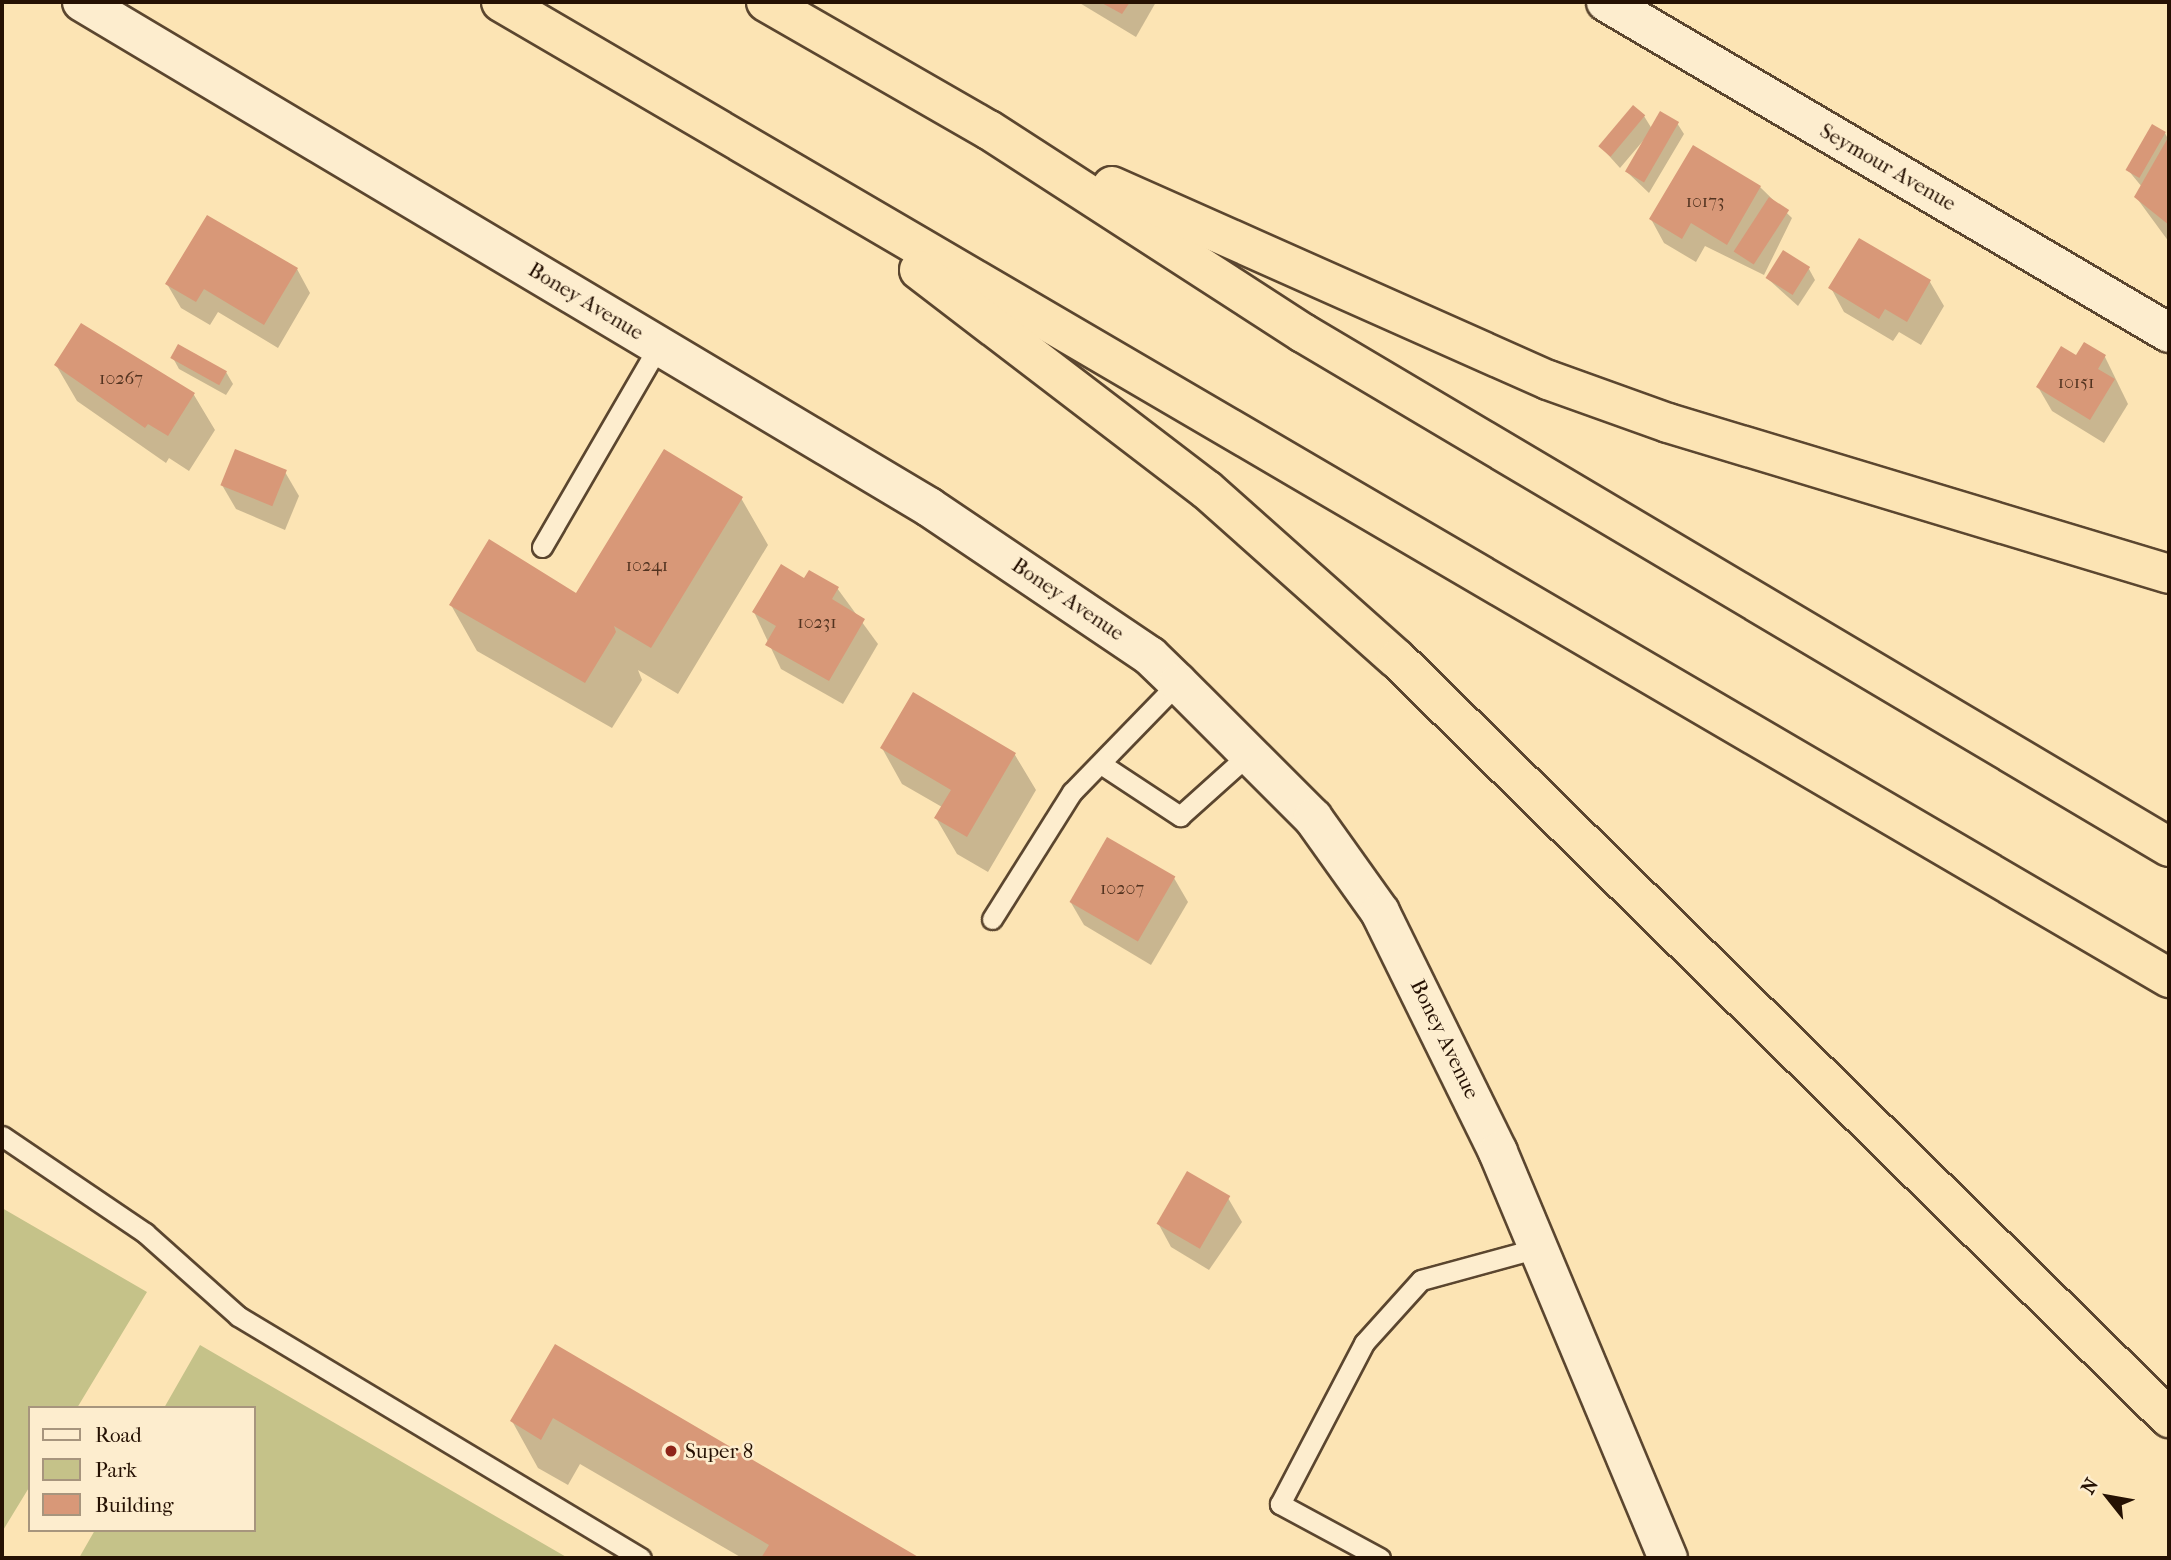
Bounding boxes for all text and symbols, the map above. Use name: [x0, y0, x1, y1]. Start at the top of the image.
street label: Seymour Avenue: [1815, 118, 1961, 216]
house number: 10173: [1686, 191, 1724, 213]
street label: Boney Avenue: [524, 257, 648, 345]
house number: 10267: [99, 368, 143, 390]
house number: 10151: [2058, 372, 2094, 394]
street label: Boney Avenue: [1007, 552, 1129, 646]
house number: 10241: [626, 555, 668, 577]
house number: 10231: [797, 612, 837, 634]
house number: 10207: [1100, 878, 1144, 900]
street label: Boney Avenue: [1405, 975, 1485, 1103]
legend: [28, 1406, 256, 1532]
text: Road: [95, 1423, 142, 1447]
place label: Super 8: [685, 1438, 753, 1464]
marker: Super 8: [663, 1443, 679, 1459]
text: Park: [95, 1458, 137, 1482]
north arrow: [2073, 1462, 2143, 1532]
text: N: [2077, 1474, 2103, 1498]
text: Building: [95, 1493, 173, 1517]

